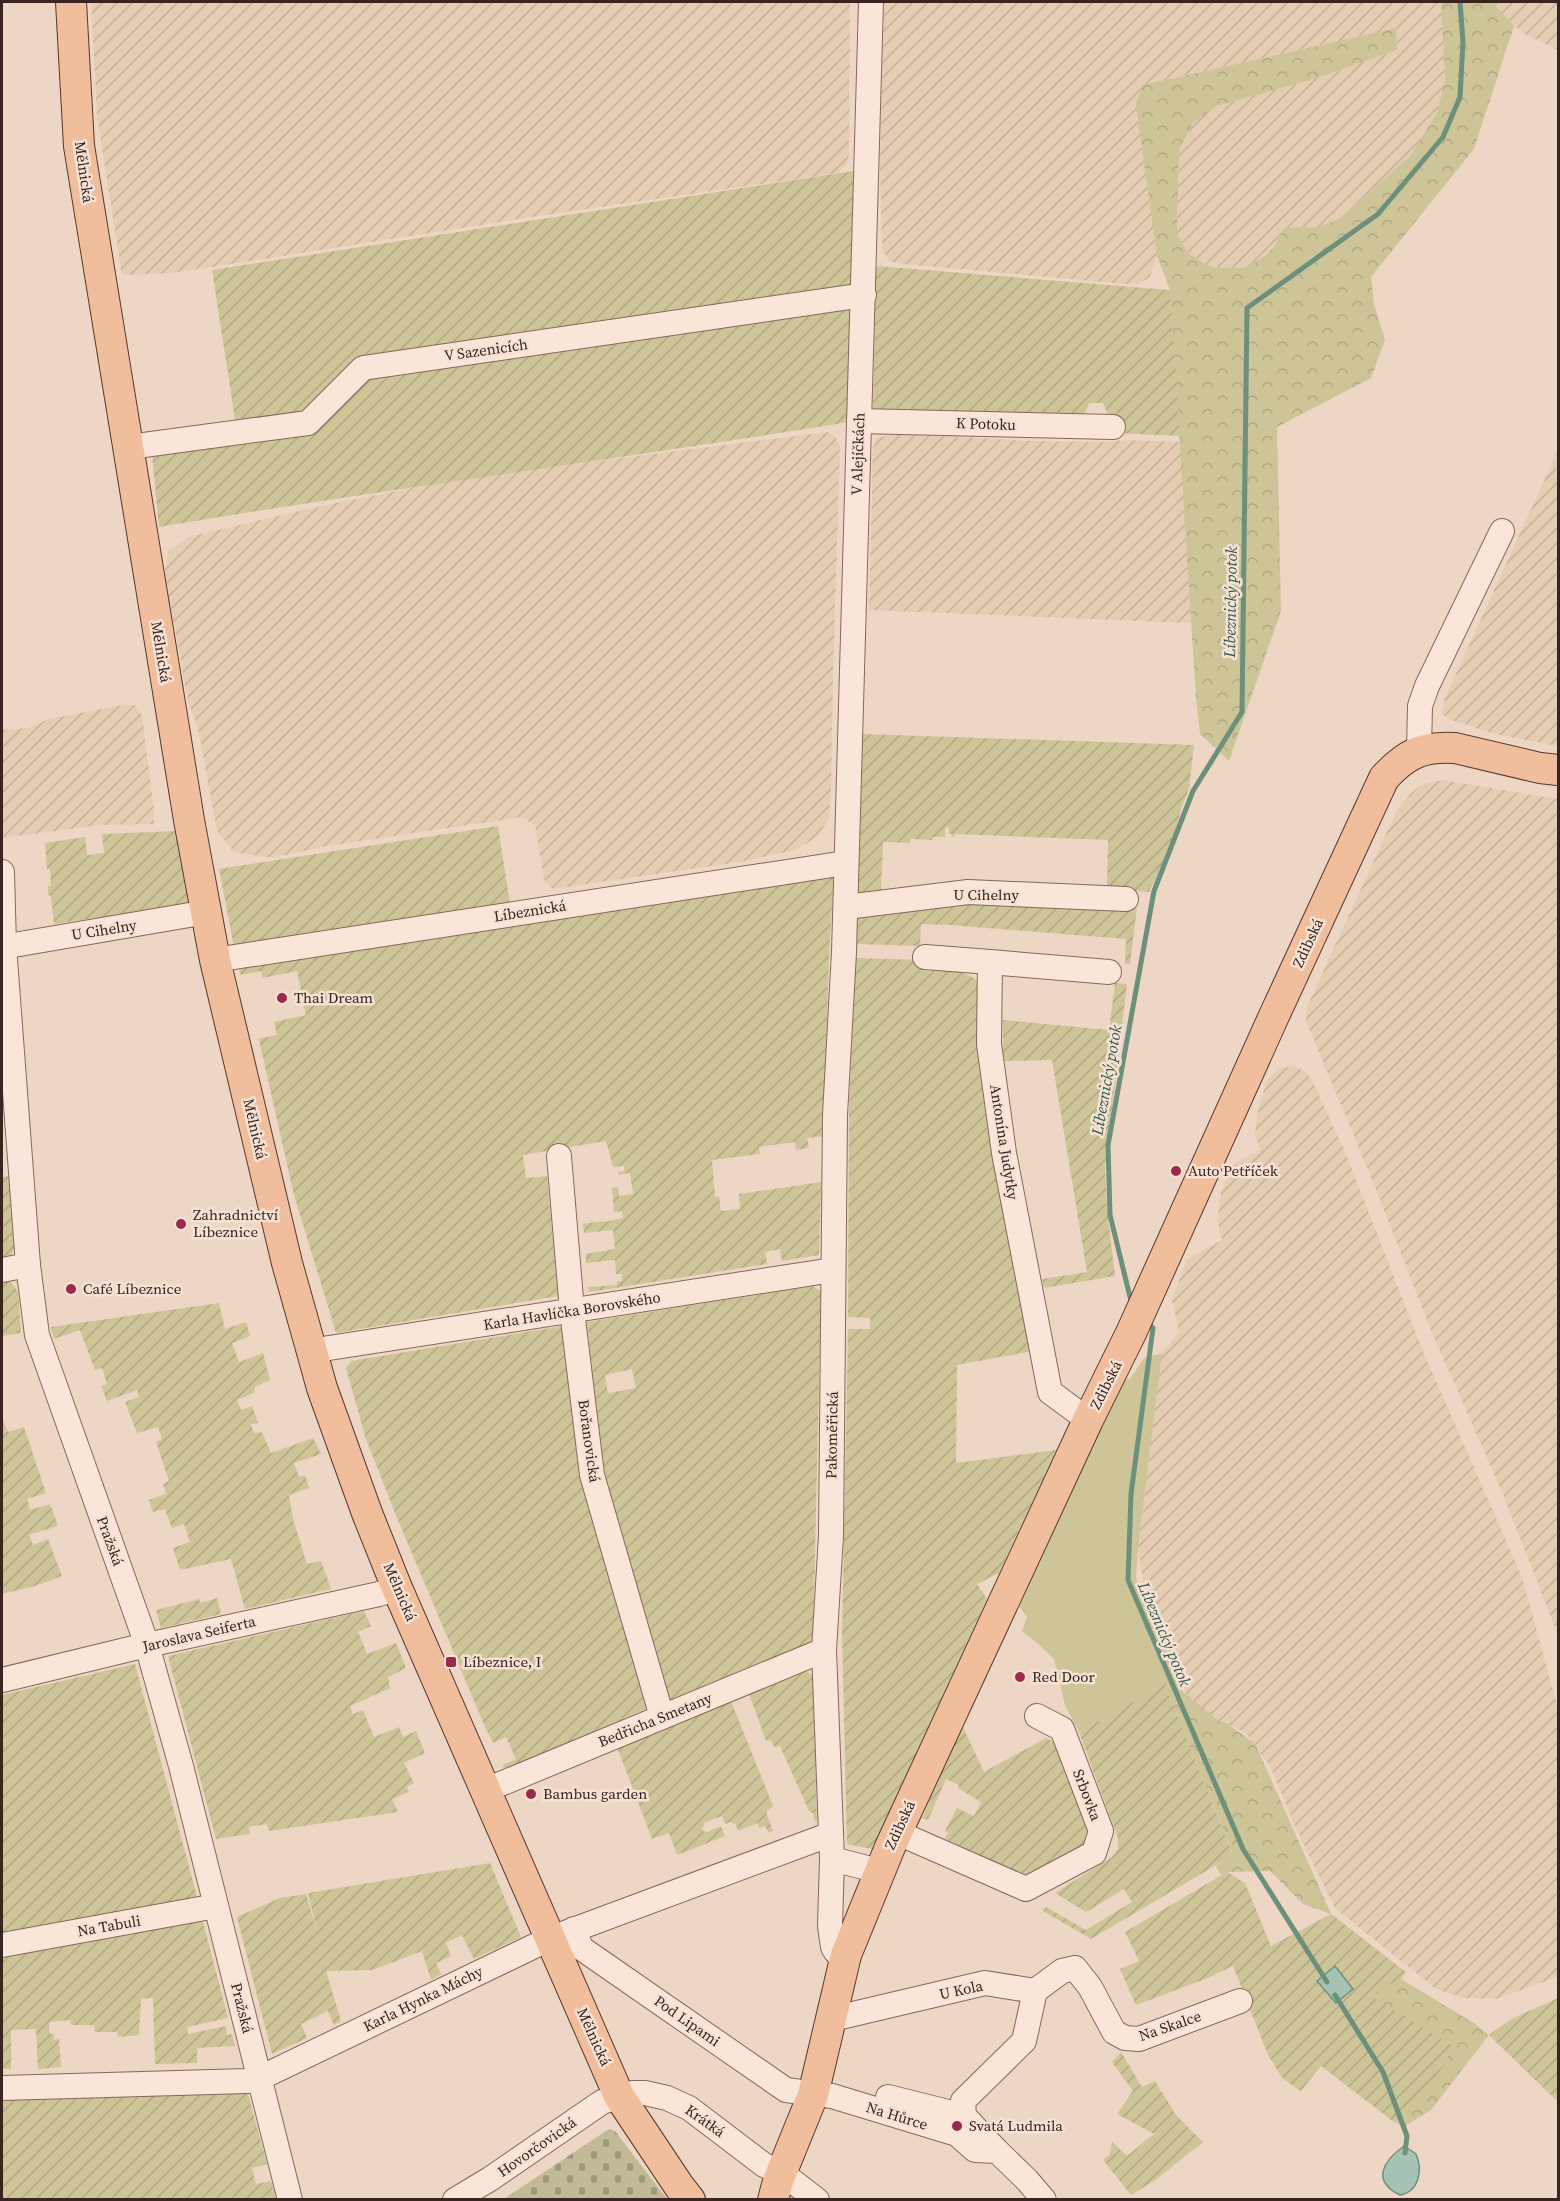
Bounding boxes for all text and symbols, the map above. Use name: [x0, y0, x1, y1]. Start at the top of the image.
street label: Mělnická: [70, 140, 99, 204]
street label: V Sazenicích: [443, 333, 529, 366]
street label: V Alejíčkách: [846, 412, 869, 496]
street label: K Potoku: [956, 412, 1017, 435]
water label: Líbeznický potok: [1218, 546, 1242, 659]
street label: Mělnická: [146, 620, 177, 684]
street label: U Cihelny: [953, 884, 1019, 905]
street label: Líbeznická: [492, 894, 568, 927]
street label: U Cihelny: [70, 914, 138, 945]
street label: Zdibská: [1287, 914, 1328, 971]
place label: Thai Dream: [294, 987, 374, 1008]
marker: Thai Dream: [275, 991, 289, 1005]
water label: Líbeznický potok: [1085, 1023, 1127, 1138]
street label: Antonína Judytky: [985, 1083, 1024, 1201]
street label: Mělnická: [238, 1096, 273, 1162]
place label: Auto Petříček: [1188, 1160, 1279, 1181]
marker: Auto Petříček: [1169, 1164, 1183, 1178]
place label: Zahradnictví Líbeznice: [193, 1204, 279, 1242]
marker: Zahradnictví Líbeznice: [174, 1217, 188, 1231]
place label: Café Líbeznice: [83, 1278, 182, 1299]
marker: Café Líbeznice: [64, 1282, 78, 1296]
street label: Karla Havlíčka Borovského: [482, 1286, 662, 1335]
street label: Zdibská: [1084, 1356, 1127, 1413]
street label: Pakoměřická: [820, 1391, 843, 1479]
street label: Bořanovická: [573, 1398, 606, 1484]
street label: Pražská: [92, 1513, 129, 1569]
street label: Mělnická: [379, 1559, 422, 1625]
water label: Líbeznický potok: [1133, 1577, 1197, 1690]
street label: Jaroslava Seiferta: [139, 1610, 258, 1657]
place label: Líbeznice, I: [463, 1651, 541, 1672]
marker: Líbeznice, I: [444, 1655, 458, 1669]
place label: Red Door: [1032, 1666, 1095, 1687]
marker: Red Door: [1013, 1670, 1027, 1684]
street label: Bedřicha Smetany: [595, 1687, 715, 1752]
street label: Srbovka: [1068, 1766, 1107, 1824]
place label: Bambus garden: [543, 1783, 647, 1804]
marker: Bambus garden: [524, 1787, 538, 1801]
street label: Zdibská: [879, 1796, 920, 1853]
street label: Na Tabuli: [76, 1910, 142, 1941]
street label: Karla Hynka Máchy: [359, 1960, 486, 2037]
street label: U Kola: [937, 1975, 985, 2004]
street label: Pražská: [226, 1980, 259, 2036]
street label: Pod Lipami: [650, 1990, 725, 2051]
street label: Mělnická: [572, 2004, 617, 2070]
street label: Na Skalce: [1136, 2005, 1204, 2046]
street label: Na Hůrce: [864, 2096, 931, 2135]
street label: Krátká: [681, 2099, 730, 2142]
street label: Hovorčovická: [493, 2111, 581, 2182]
place label: Svatá Ludmila: [969, 2115, 1063, 2136]
marker: Svatá Ludmila: [950, 2119, 964, 2133]

